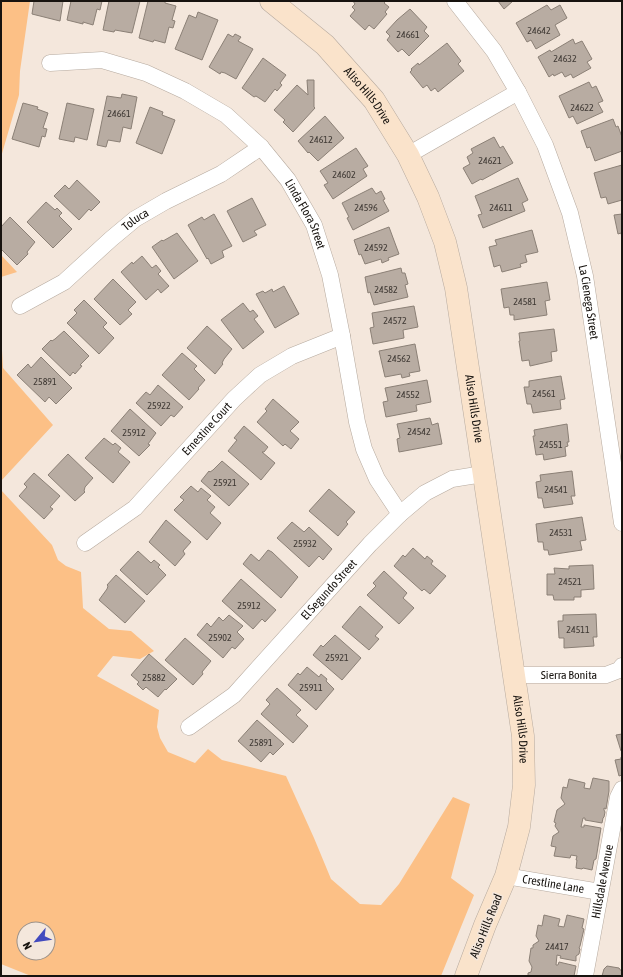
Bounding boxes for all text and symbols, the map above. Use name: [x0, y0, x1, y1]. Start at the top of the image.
house number: 24642: [527, 25, 551, 36]
house number: 24661: [396, 29, 420, 40]
house number: 24632: [553, 53, 577, 64]
street label: Aliso Hills Drive: [341, 64, 394, 127]
house number: 24622: [570, 102, 594, 113]
house number: 24661: [107, 108, 131, 119]
house number: 24612: [309, 134, 333, 145]
house number: 24621: [478, 155, 502, 166]
house number: 24602: [332, 169, 356, 180]
street label: Linda Flora Street: [282, 177, 328, 251]
house number: 24596: [354, 202, 378, 213]
house number: 24611: [489, 202, 513, 213]
street label: Toluca: [119, 206, 151, 234]
house number: 24592: [364, 242, 388, 253]
street label: La Cienega Street: [576, 263, 601, 341]
house number: 24582: [374, 284, 398, 295]
house number: 24581: [513, 296, 537, 307]
house number: 24572: [383, 315, 407, 326]
house number: 24562: [387, 353, 411, 364]
street label: Aliso Hills Drive: [462, 374, 486, 444]
house number: 25891: [33, 376, 57, 387]
house number: 24561: [532, 388, 556, 399]
house number: 24552: [396, 389, 420, 400]
street label: Ernestine Court: [179, 399, 235, 458]
house number: 25922: [147, 400, 171, 411]
house number: 24542: [407, 426, 431, 437]
house number: 25912: [122, 427, 146, 438]
house number: 24551: [539, 439, 563, 450]
house number: 25921: [213, 477, 237, 488]
house number: 24541: [544, 484, 568, 495]
house number: 24531: [549, 527, 573, 538]
house number: 25932: [293, 538, 317, 549]
street label: El Segundo Street: [298, 556, 360, 623]
house number: 24521: [558, 576, 582, 587]
house number: 25912: [237, 600, 261, 611]
house number: 24511: [566, 624, 590, 635]
house number: 25902: [208, 632, 232, 643]
house number: 25921: [325, 652, 349, 663]
street label: Sierra Bonita: [541, 668, 597, 682]
house number: 25882: [142, 672, 166, 683]
house number: 25911: [299, 682, 323, 693]
street label: Aliso Hills Drive: [510, 694, 531, 764]
house number: 25891: [249, 737, 273, 748]
street label: Hillsdale Avenue: [589, 843, 616, 920]
street label: Crestline Lane: [521, 872, 585, 896]
street label: Aliso Hills Road: [467, 892, 505, 960]
north arrow: [16, 921, 56, 961]
text: N: [20, 940, 34, 952]
house number: 24417: [545, 941, 569, 952]

